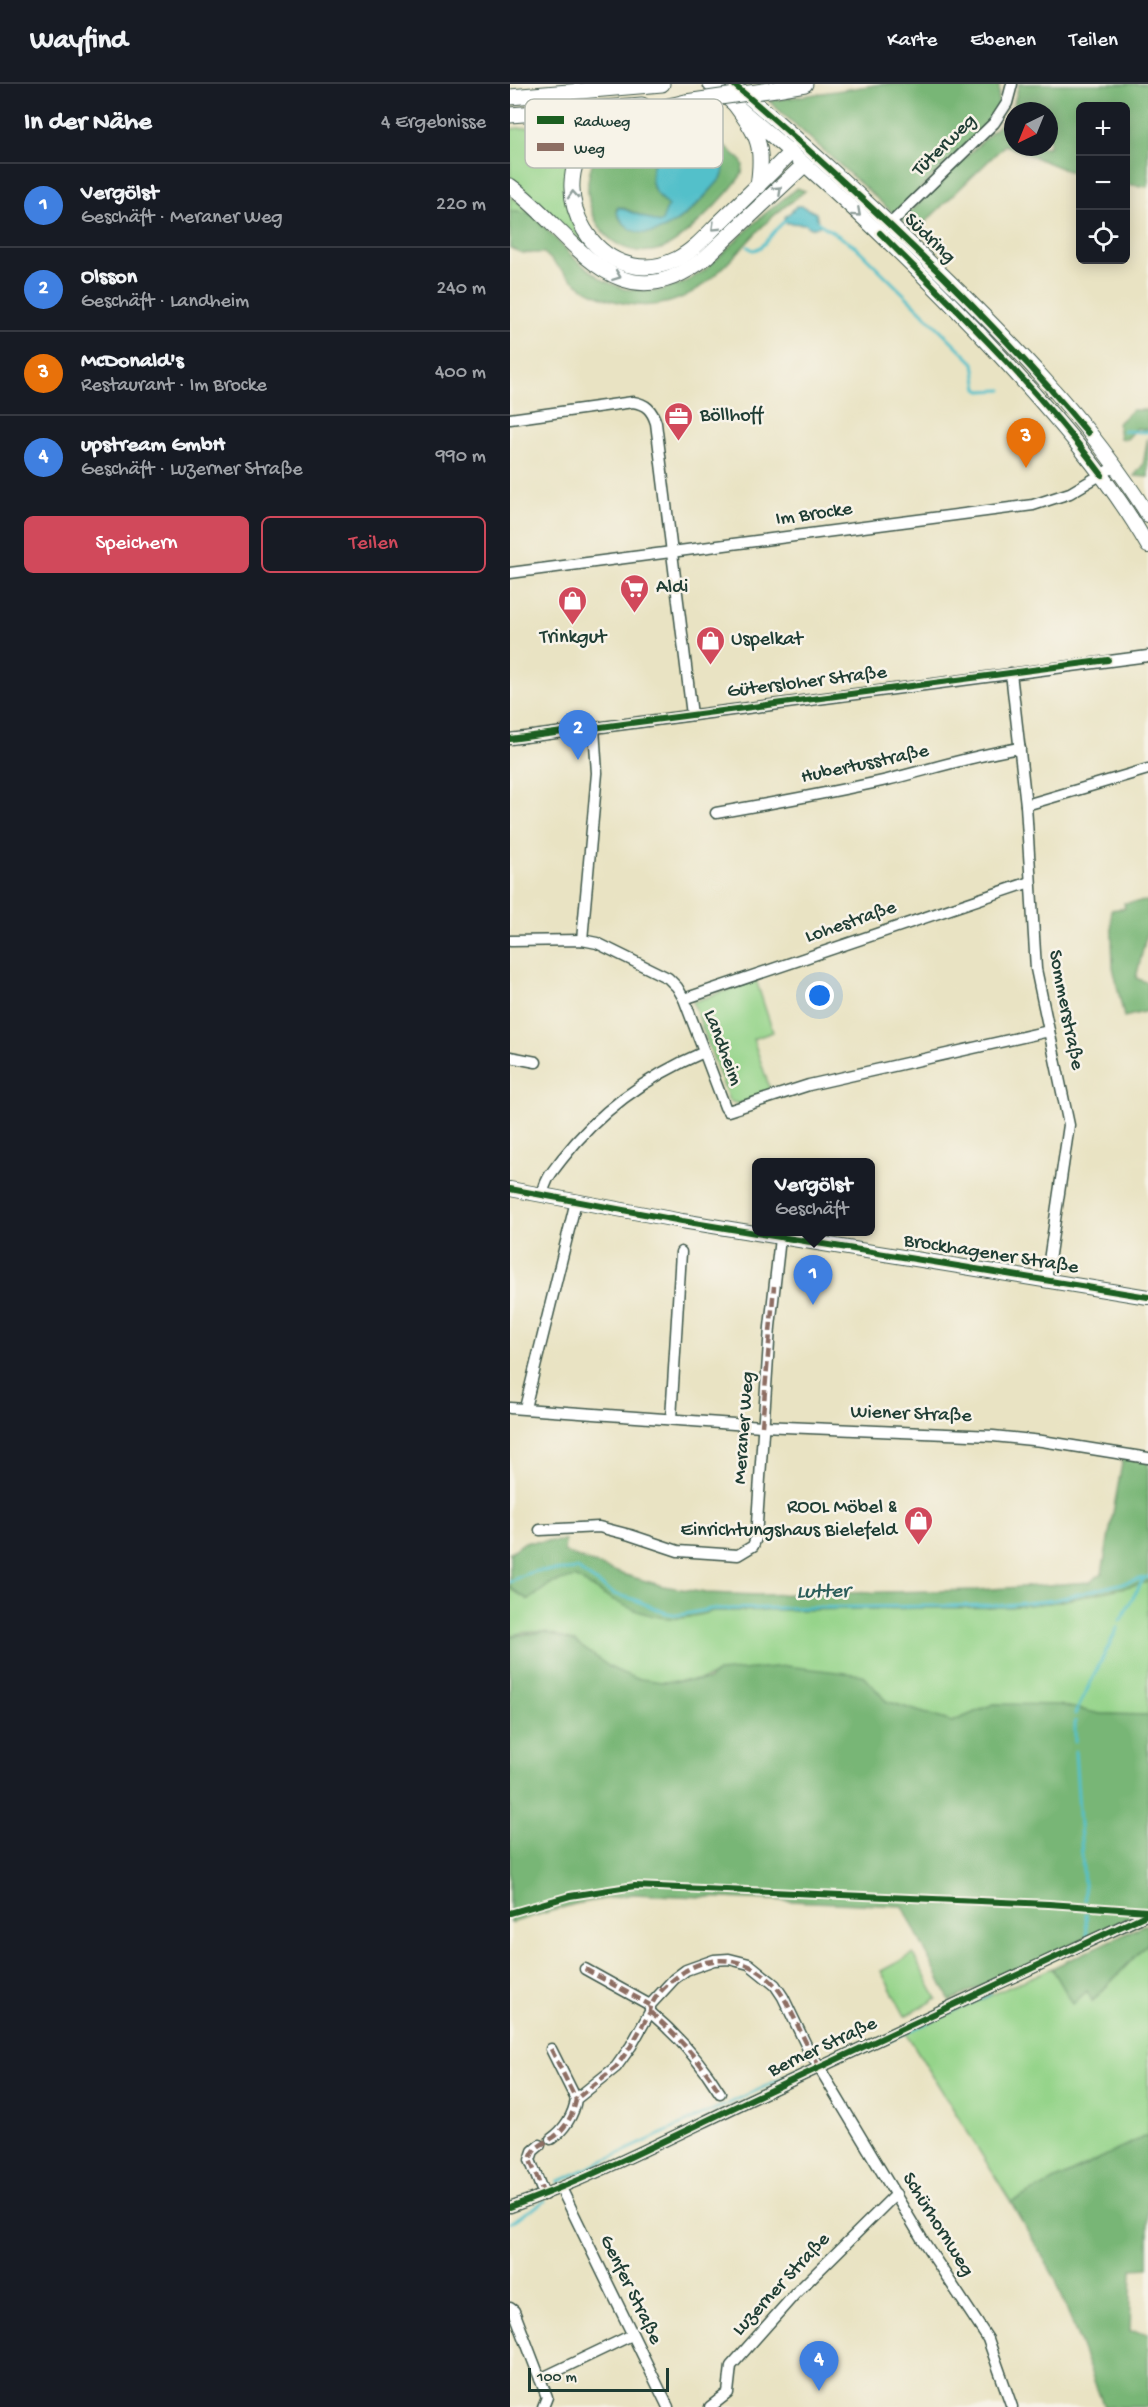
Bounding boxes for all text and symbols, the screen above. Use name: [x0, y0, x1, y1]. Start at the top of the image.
text: Wayfind: [30, 25, 127, 58]
text: Karte: [887, 29, 937, 54]
text: Ebenen: [970, 29, 1036, 54]
text: Teilen: [1069, 29, 1118, 54]
legend: [525, 99, 723, 168]
north arrow: [1004, 102, 1058, 156]
map controls: [1076, 102, 1130, 264]
button: +: [1076, 102, 1130, 156]
text: In der Nähe: [24, 108, 152, 139]
street label: Tüterweg: [908, 110, 982, 183]
text: 4 Ergebnisse: [381, 112, 486, 135]
text: Radweg: [574, 114, 630, 133]
text: Weg: [574, 141, 605, 160]
button: −: [1076, 156, 1130, 210]
text: Vergölst: [81, 181, 158, 207]
one-way arrow: [772, 186, 782, 197]
one-way arrow: [567, 191, 580, 200]
text: 1: [39, 194, 48, 217]
text: 220 m: [436, 194, 486, 217]
one-way arrow: [851, 206, 861, 217]
text: Geschäft · Meraner Weg: [81, 207, 283, 230]
street label: Südring: [898, 209, 960, 269]
button: locate: [1076, 210, 1130, 264]
one-way arrow: [712, 220, 722, 231]
text: Olsson: [81, 265, 137, 291]
one-way arrow: [610, 269, 621, 281]
text: 2: [39, 278, 48, 301]
text: 240 m: [436, 278, 486, 301]
text: Geschäft · Landheim: [81, 291, 249, 314]
text: McDonald's: [81, 349, 184, 375]
text: 3: [38, 362, 49, 385]
text: 400 m: [435, 362, 486, 385]
text: Restaurant · Im Brocke: [81, 375, 267, 398]
office icon: Böllhoff: [663, 400, 695, 442]
place label: Böllhoff: [699, 405, 765, 428]
pin: 3: [1006, 418, 1046, 468]
text: upstream GmbH: [81, 433, 225, 459]
text: 4: [39, 446, 48, 469]
text: 990 m: [436, 446, 486, 469]
text: Geschäft · Luzerner Straße: [81, 459, 303, 482]
street label: Im Brocke: [774, 498, 855, 532]
button: Speichern: [24, 516, 249, 573]
button: Teilen: [261, 516, 486, 573]
supermarket icon: Aldi: [619, 572, 651, 614]
place label: Aldi: [656, 577, 688, 600]
shop icon: Trinkgut: [557, 584, 589, 626]
shop icon: Uspelkat: [694, 624, 726, 666]
place label: Trinkgut: [539, 627, 608, 650]
place label: Uspelkat: [731, 629, 804, 652]
street label: Gütersloher Straße: [726, 662, 889, 704]
pin: 2: [558, 710, 598, 760]
street label: Hubertusstraße: [799, 740, 932, 790]
street label: Lohestraße: [802, 896, 900, 949]
street label: Sommerstraße: [1042, 948, 1088, 1073]
your location: [805, 981, 834, 1010]
street label: Landheim: [697, 1007, 747, 1089]
popup: [752, 1158, 875, 1236]
text: Vergölst: [775, 1173, 852, 1199]
text: Geschäft: [775, 1199, 848, 1222]
street label: Brockhagener Straße: [901, 1230, 1081, 1280]
pin: 1: [794, 1256, 832, 1305]
street label: Meraner Weg: [730, 1371, 760, 1485]
street label: Wiener Straße: [850, 1401, 973, 1429]
place label: ROOL Möbel & Einrichtungshaus Bielefeld: [680, 1497, 899, 1543]
shop icon: ROOL Möbel & Einrichtungshaus Bielefeld: [902, 1504, 934, 1546]
water label: Lutter: [796, 1580, 854, 1606]
street label: Berner Straße: [764, 2012, 882, 2084]
street label: Schürhornweg: [896, 2169, 978, 2281]
street label: Luzerner Straße: [728, 2228, 836, 2341]
street label: Genfer Straße: [594, 2232, 667, 2349]
pin: 4: [800, 2342, 838, 2391]
scale bar: [528, 2365, 669, 2392]
text: 100 m: [537, 2369, 577, 2388]

